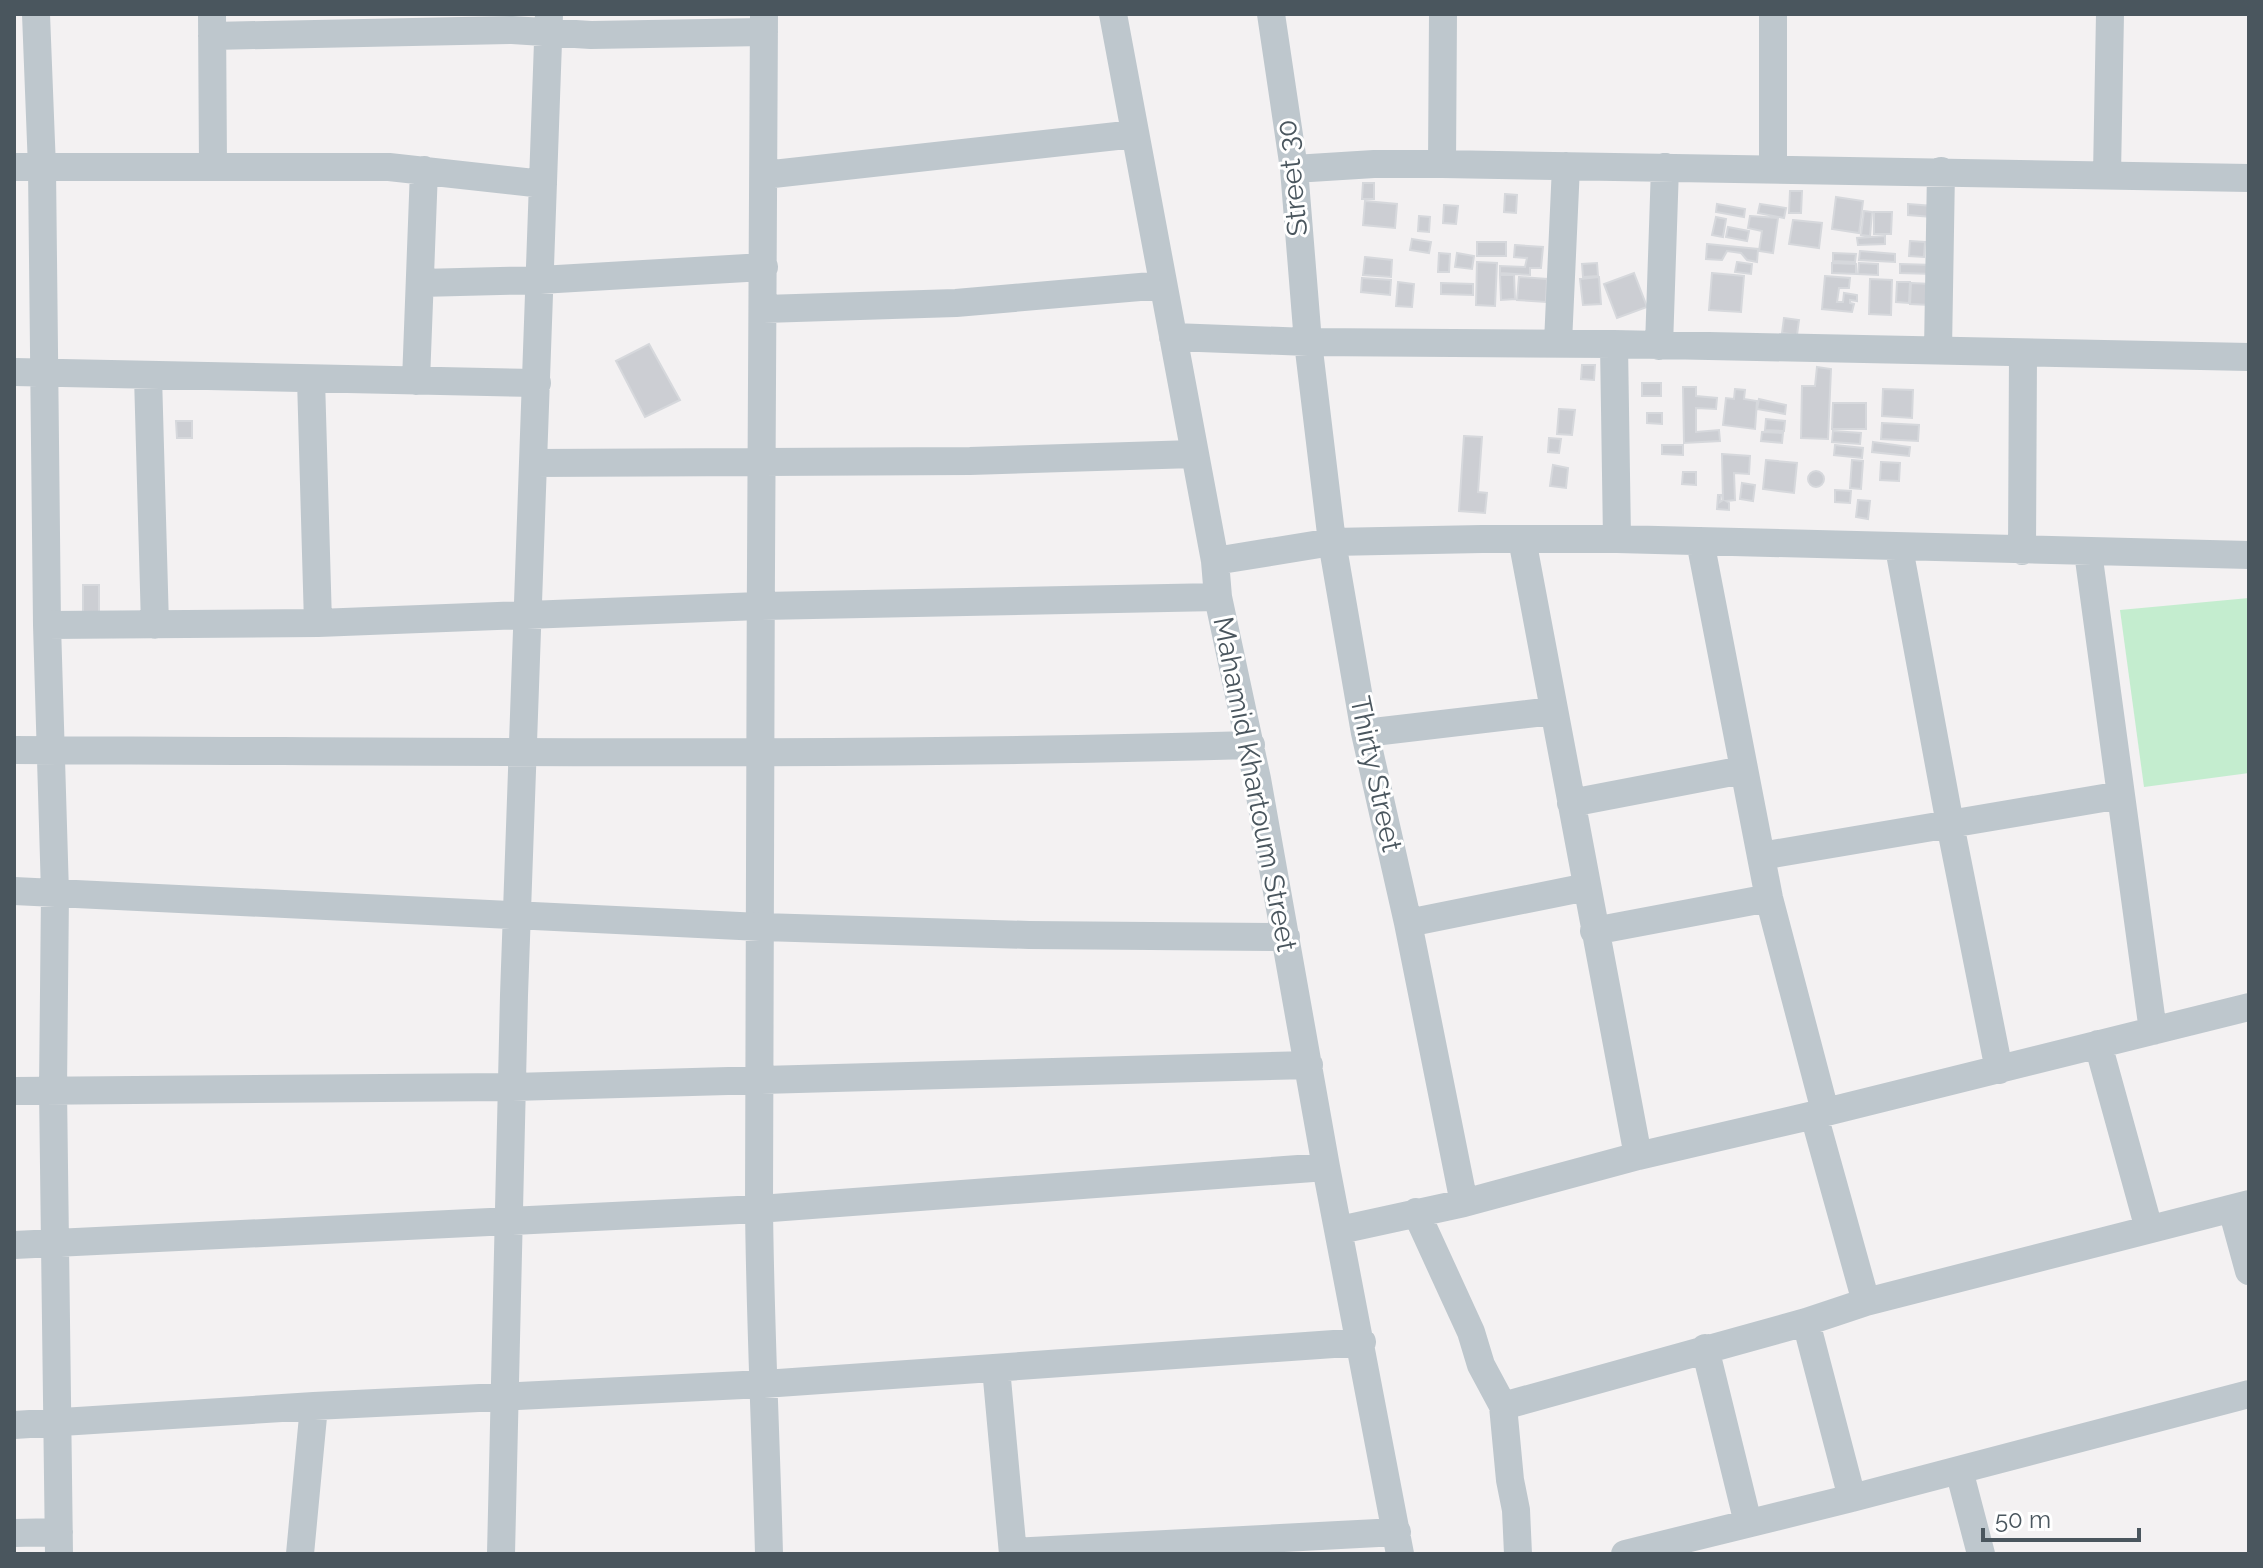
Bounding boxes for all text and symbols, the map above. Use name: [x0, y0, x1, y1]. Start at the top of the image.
street label: Street 30: [1269, 118, 1315, 238]
street label: Mahamid Khartoum Street: [1206, 614, 1304, 955]
street label: Thirty Street: [1343, 693, 1409, 855]
scale bar: [1983, 1492, 2139, 1542]
text: 50 m: [1995, 1505, 2051, 1534]

